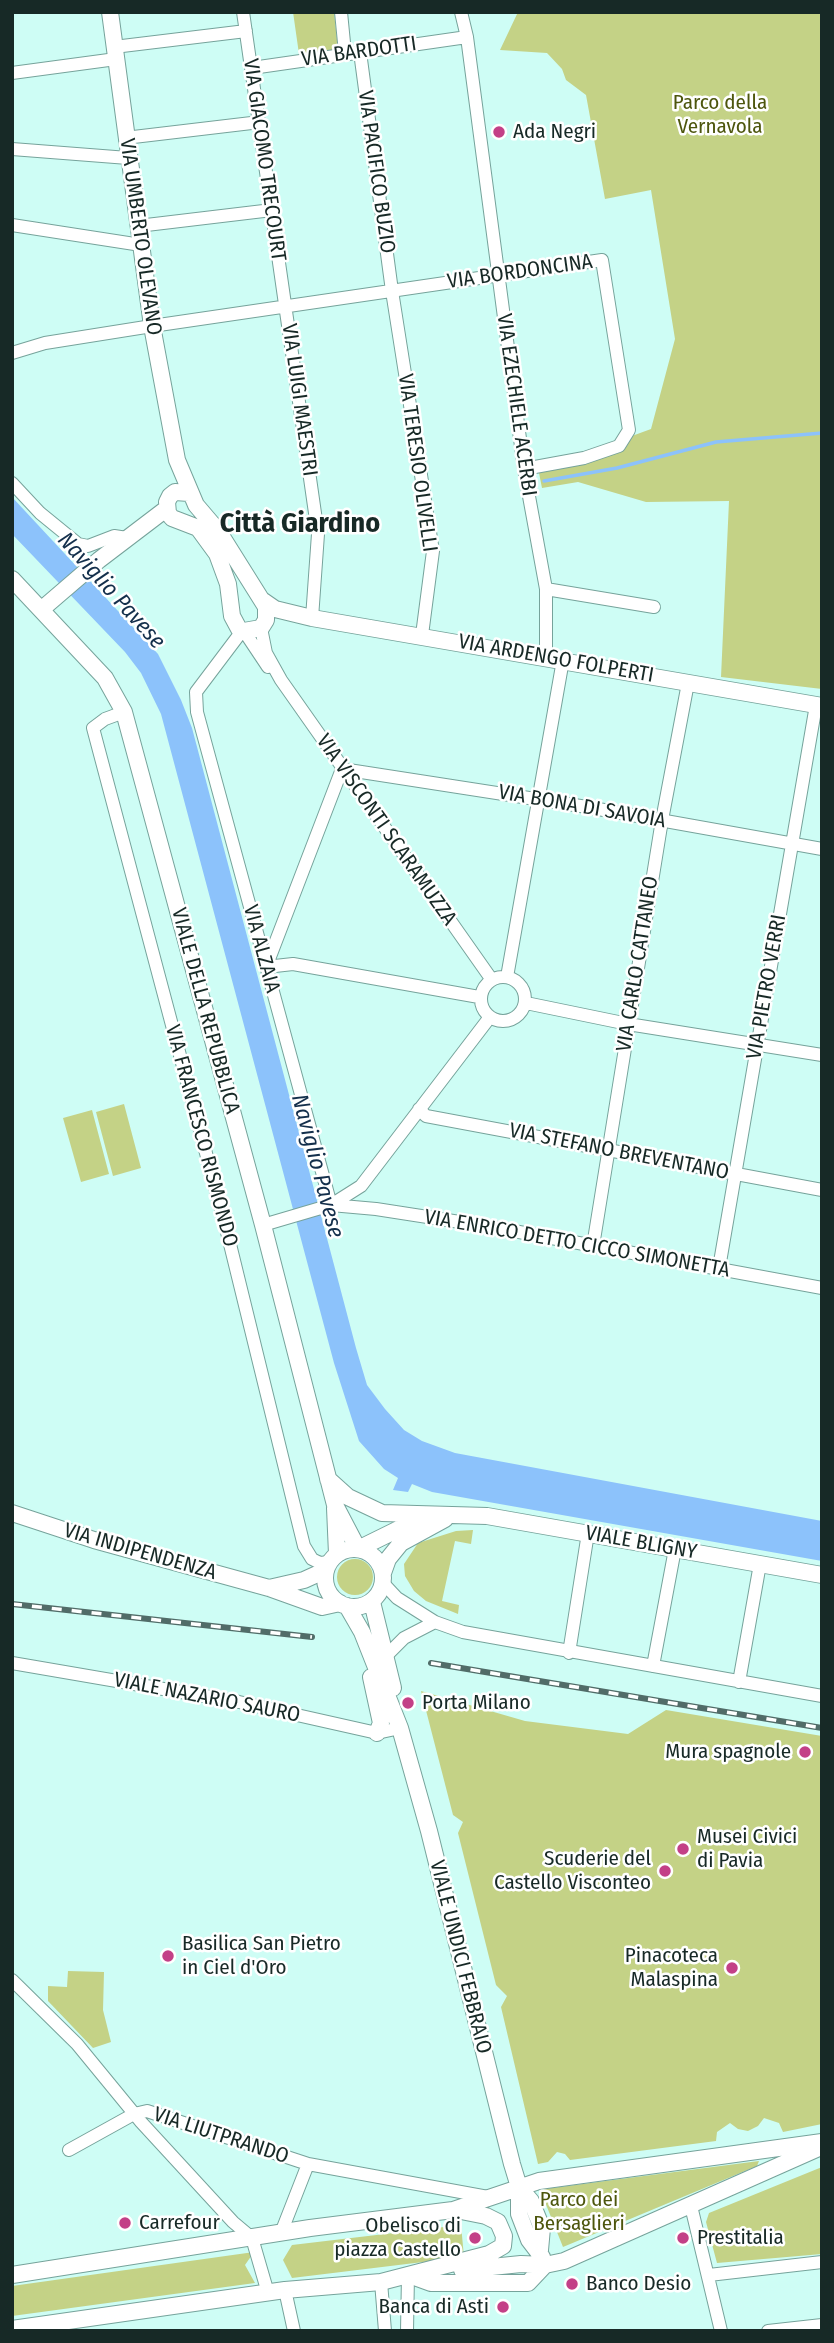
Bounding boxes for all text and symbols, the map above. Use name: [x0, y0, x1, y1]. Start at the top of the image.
street label: VIA BARDOTTI: [300, 31, 418, 73]
street label: VIA GIACOMO TRECOURT: [237, 57, 291, 263]
street label: VIA PACIFICO BUZIO: [352, 89, 400, 255]
park label: Parco della Vernavola: [673, 90, 767, 140]
place label: Ada Negri: [513, 119, 596, 145]
marker: Ada Negri: [491, 124, 507, 140]
street label: VIA UMBERTO OLEVANO: [114, 137, 166, 337]
street label: VIA BORDONCINA: [446, 249, 594, 295]
street label: VIA EZECHIELE ACERBI: [491, 312, 541, 498]
street label: VIA LUIGI MAESTRI: [276, 322, 322, 478]
street label: VIA TERESIO OLIVELLI: [392, 372, 442, 554]
district label: Città Giardino: [220, 507, 380, 541]
water label: Naviglio Pavese: [51, 527, 171, 655]
street label: VIA ARDENGO FOLPERTI: [456, 629, 656, 689]
street label: VIA VISCONTI SCARAMUZZA: [310, 730, 462, 930]
street label: VIA BONA DI SAVOIA: [496, 780, 668, 834]
street label: VIA CARLO CATTANEO: [612, 874, 664, 1054]
street label: VIA ALZAIA: [237, 902, 285, 996]
street label: VIALE DELLA REPUBBLICA: [165, 905, 245, 1117]
street label: VIA PIETRO VERRI: [742, 913, 792, 1061]
street label: VIA FRANCESCO RISMONDO: [159, 1022, 243, 1250]
water label: Naviglio Pavese: [285, 1091, 349, 1241]
street label: VIA STEFANO BREVENTANO: [507, 1118, 731, 1186]
street label: VIA ENRICO DETTO CICCO SIMONETTA: [422, 1205, 732, 1283]
street label: VIA INDIPENDENZA: [61, 1518, 219, 1586]
street label: VIALE BLIGNY: [583, 1521, 699, 1565]
street label: VIALE NAZARIO SAURO: [112, 1668, 302, 1728]
place label: Porta Milano: [422, 1690, 531, 1716]
marker: Porta Milano: [400, 1695, 416, 1711]
place label: Mura spagnole: [665, 1739, 791, 1765]
marker: Mura spagnole: [797, 1744, 813, 1760]
place label: Musei Civici di Pavia: [697, 1824, 797, 1874]
marker: Musei Civici di Pavia: [675, 1841, 691, 1857]
place label: Scuderie del Castello Visconteo: [494, 1846, 651, 1896]
street label: VIALE UNDICI FEBBRAIO: [424, 1858, 496, 2056]
marker: Scuderie del Castello Visconteo: [657, 1863, 673, 1879]
place label: Basilica San Pietro in Ciel d'Oro: [182, 1931, 341, 1981]
place label: Pinacoteca Malaspina: [625, 1943, 718, 1993]
marker: Basilica San Pietro in Ciel d'Oro: [160, 1948, 176, 1964]
marker: Pinacoteca Malaspina: [724, 1960, 740, 1976]
street label: VIA LIUTPRANDO: [150, 2102, 292, 2170]
park label: Parco dei Bersaglieri: [533, 2187, 625, 2237]
place label: Carrefour: [139, 2210, 220, 2236]
place label: Obelisco di piazza Castello: [334, 2213, 461, 2263]
marker: Carrefour: [117, 2215, 133, 2231]
place label: Prestitalia: [697, 2225, 784, 2251]
marker: Obelisco di piazza Castello: [467, 2230, 483, 2246]
marker: Prestitalia: [675, 2230, 691, 2246]
place label: Banco Desio: [586, 2271, 691, 2297]
marker: Banco Desio: [564, 2276, 580, 2292]
place label: Banca di Asti: [378, 2294, 489, 2320]
marker: Banca di Asti: [495, 2299, 511, 2315]

